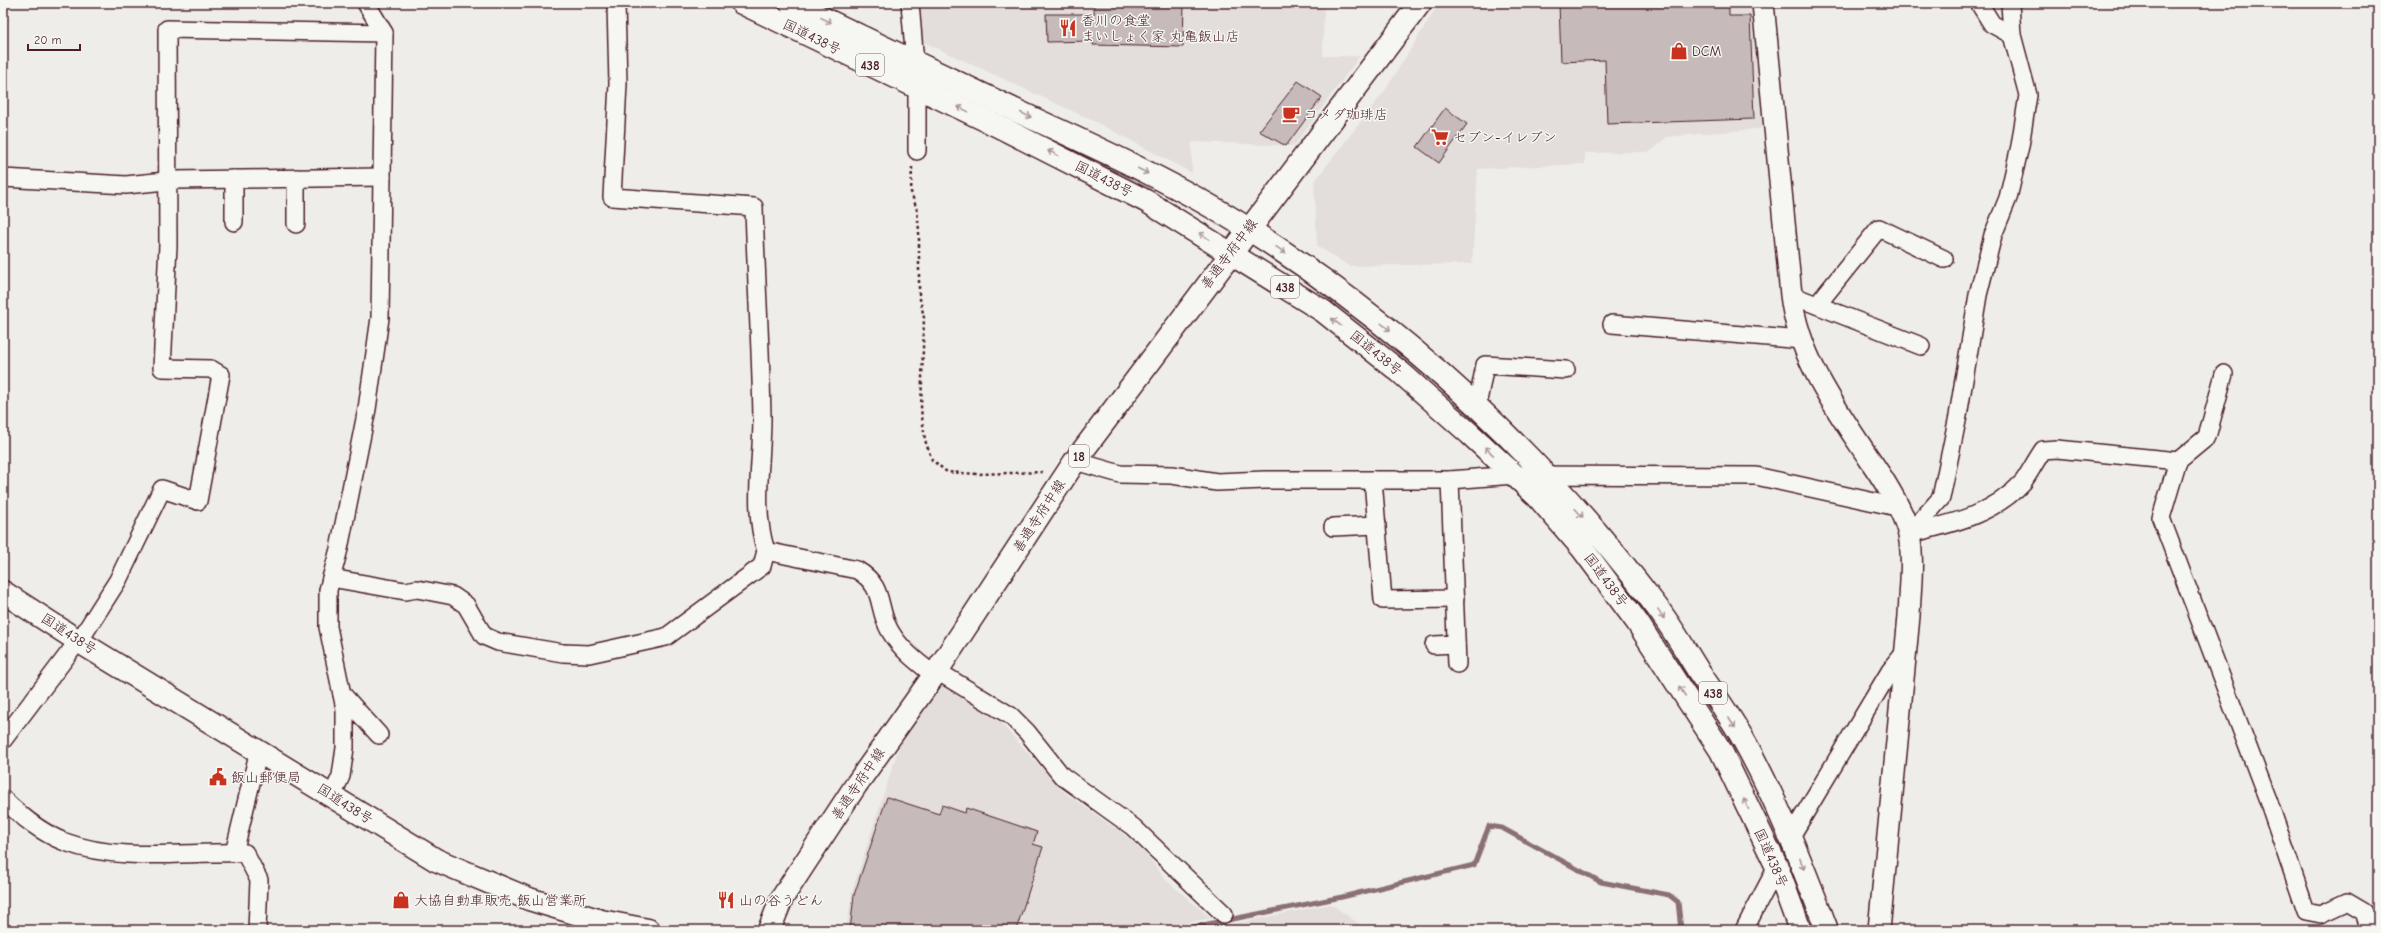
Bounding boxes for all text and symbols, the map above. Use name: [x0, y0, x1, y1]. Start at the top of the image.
place label: 香川の食堂 まいしょく家 丸亀飯山店: [1081, 12, 1240, 45]
street label: 国道438号: [780, 16, 844, 58]
one-way arrow: [820, 17, 832, 24]
restaurant icon: 香川の食堂 まいしょく家 丸亀飯山店: [1058, 18, 1078, 38]
scale bar: [28, 26, 80, 52]
text: 20 m: [34, 33, 62, 47]
shop icon: DCM: [1669, 41, 1689, 61]
place label: DCM: [1692, 43, 1721, 60]
road number: 438: [856, 54, 884, 76]
cafe icon: コメダ珈琲店: [1281, 104, 1301, 124]
one-way arrow: [957, 105, 969, 112]
place label: コメダ珈琲店: [1304, 106, 1388, 123]
one-way arrow: [1020, 112, 1032, 119]
supermarket icon: セブン-イレブン: [1430, 127, 1450, 147]
place label: セブン-イレブン: [1453, 129, 1557, 146]
one-way arrow: [1048, 149, 1060, 156]
street label: 国道438号: [1072, 157, 1136, 201]
one-way arrow: [1137, 168, 1149, 175]
street label: 善通寺府中線: [1197, 215, 1261, 293]
one-way arrow: [1198, 232, 1210, 240]
one-way arrow: [1275, 246, 1286, 255]
road number: 438: [1271, 276, 1299, 298]
one-way arrow: [1331, 317, 1342, 326]
one-way arrow: [1380, 322, 1391, 331]
street label: 国道438号: [1346, 327, 1406, 379]
road number: 18: [1069, 445, 1089, 467]
one-way arrow: [1484, 446, 1494, 456]
street label: 善通寺府中線: [1009, 476, 1069, 556]
one-way arrow: [1574, 508, 1583, 518]
street label: 国道438号: [1580, 550, 1632, 610]
one-way arrow: [1658, 608, 1666, 620]
street label: 国道438号: [38, 610, 100, 658]
road number: 438: [1699, 682, 1727, 704]
one-way arrow: [1678, 686, 1687, 697]
one-way arrow: [1729, 717, 1737, 729]
street label: 善通寺府中線: [827, 744, 889, 824]
public building icon: 飯山郵便局: [208, 767, 228, 787]
place label: 飯山郵便局: [231, 769, 301, 786]
street label: 国道438号: [314, 780, 376, 828]
one-way arrow: [1742, 799, 1749, 811]
street label: 国道438号: [1750, 826, 1792, 890]
one-way arrow: [1799, 858, 1807, 870]
shop icon: 大協自動車販売 飯山営業所: [391, 890, 411, 910]
restaurant icon: 山の谷うどん: [716, 890, 736, 910]
place label: 大協自動車販売 飯山営業所: [414, 892, 587, 909]
place label: 山の谷うどん: [739, 892, 823, 909]

